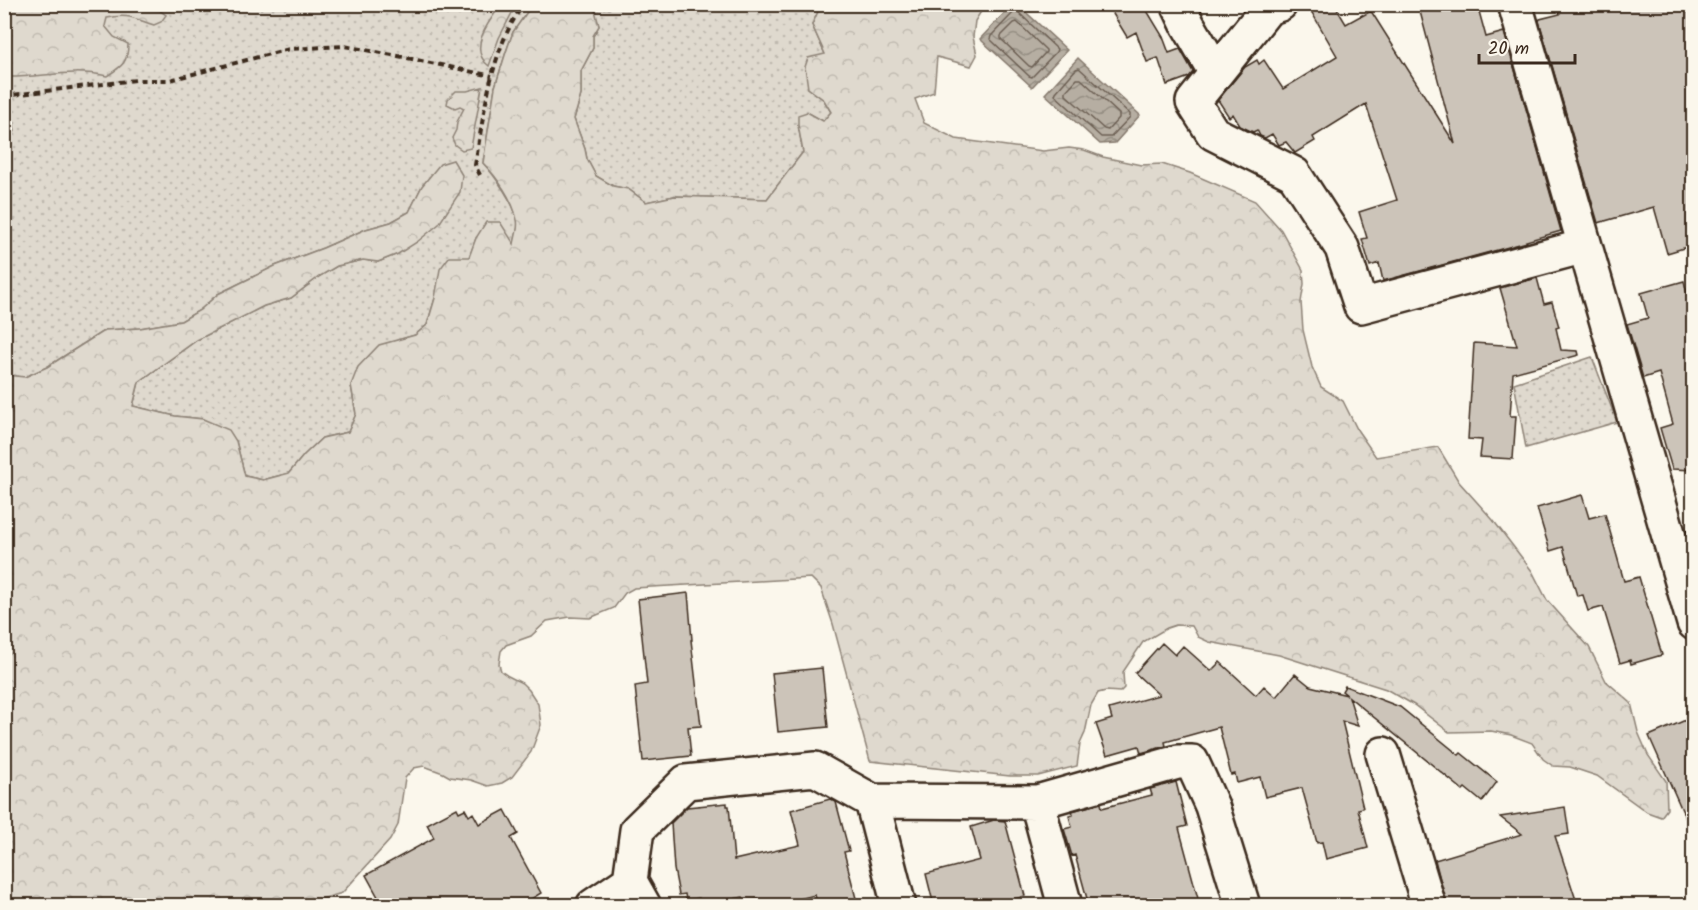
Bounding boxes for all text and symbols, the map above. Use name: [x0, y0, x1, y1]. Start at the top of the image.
scale bar: [1479, 27, 1575, 65]
text: 20 m: [1488, 35, 1529, 64]

